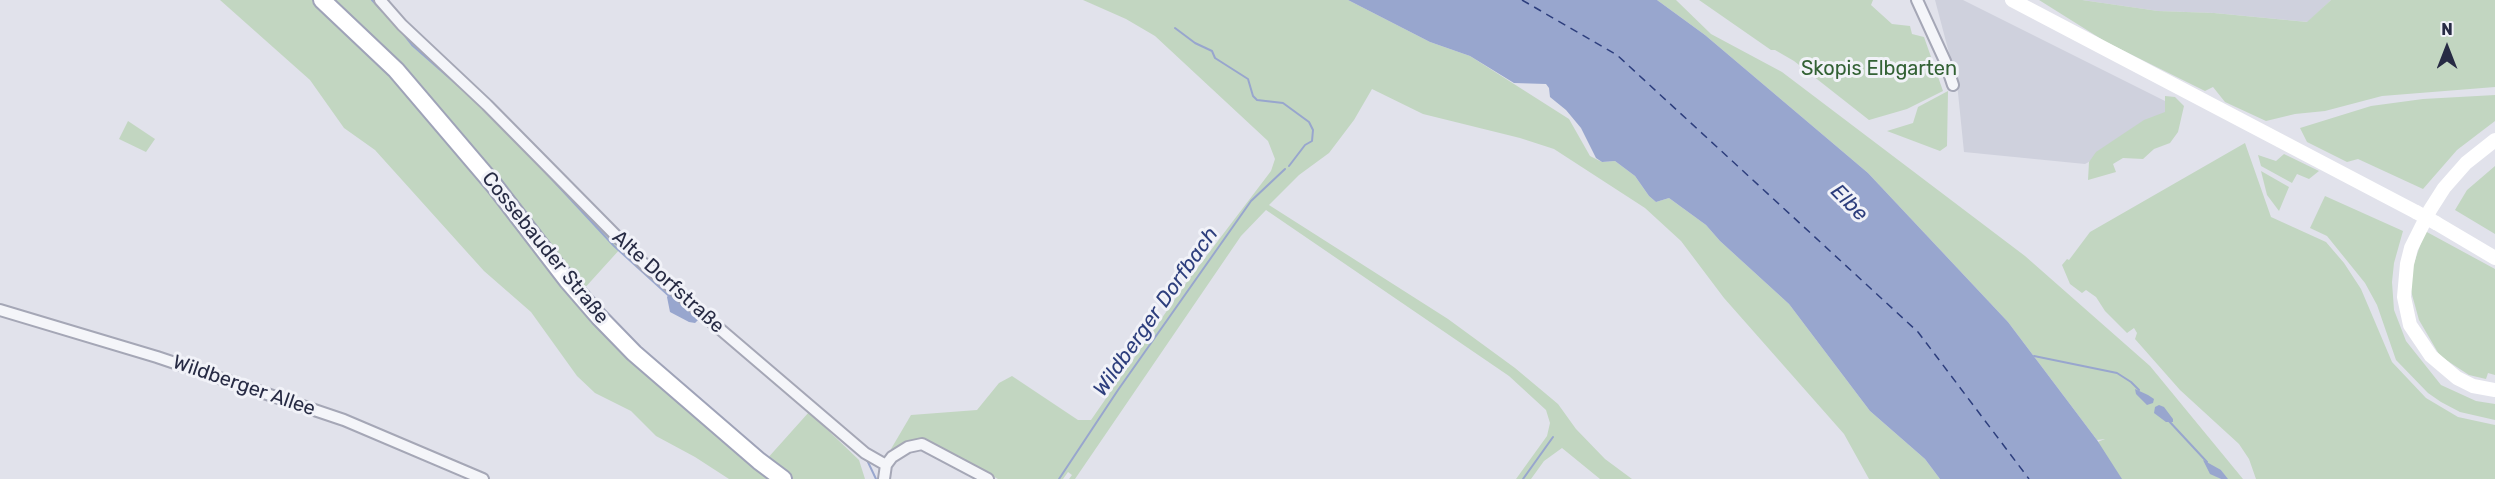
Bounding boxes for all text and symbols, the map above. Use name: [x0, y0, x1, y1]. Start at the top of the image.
north arrow: [2417, 18, 2477, 78]
text: N: [2441, 20, 2453, 39]
park label: Skopis Elbgarten: [1801, 57, 1957, 81]
street label: Cossebauder Straße: [476, 167, 614, 329]
water label: Elbe: [1825, 179, 1873, 227]
water label: Wildberger Dorfbach: [1088, 223, 1224, 401]
street label: Alte Dorfstraße: [607, 226, 729, 338]
street label: Wildberger Allee: [170, 350, 318, 422]

